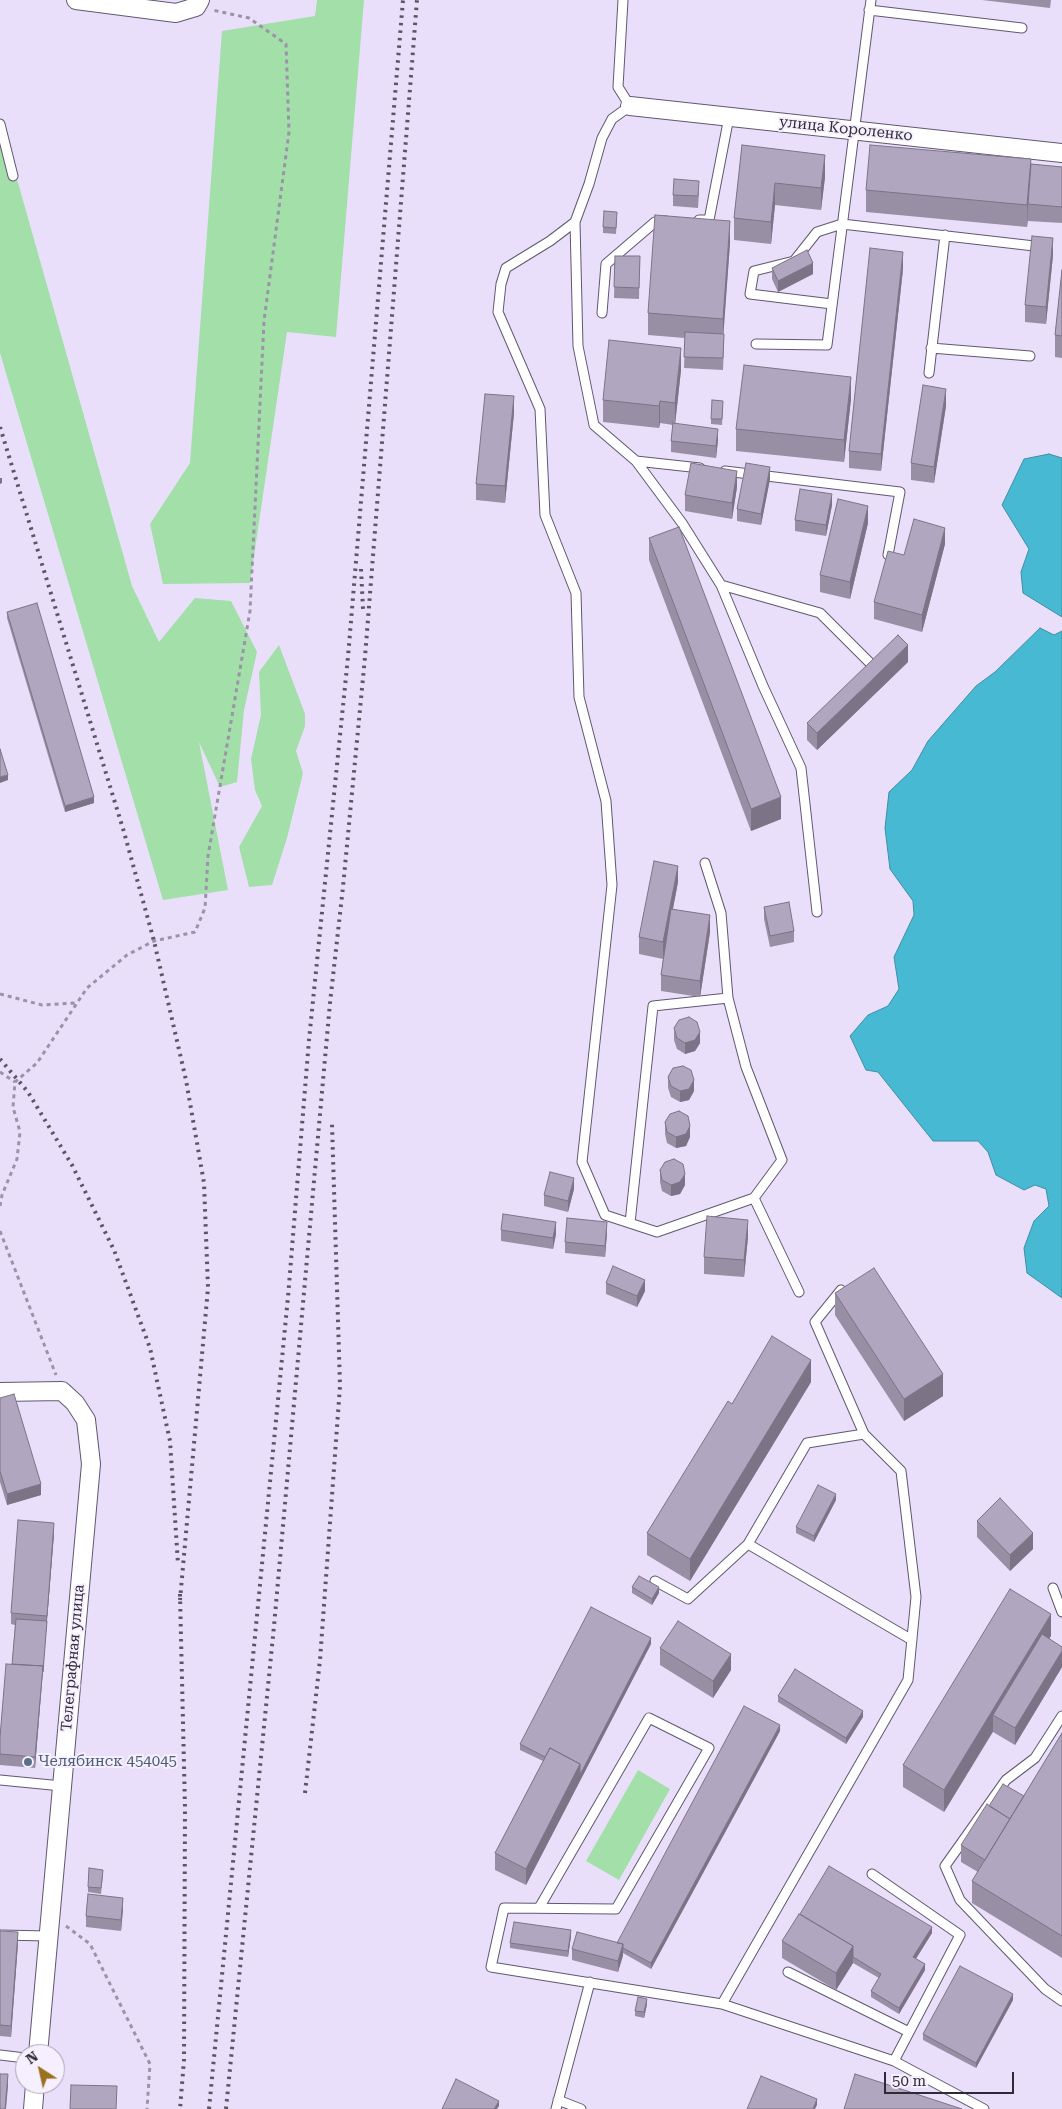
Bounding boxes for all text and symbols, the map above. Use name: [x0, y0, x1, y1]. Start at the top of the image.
street label: улица Короленко: [778, 113, 914, 145]
street label: Телеграфная улица: [58, 1584, 88, 1732]
place label: Челябинск 454045: [38, 1753, 177, 1771]
marker: Челябинск 454045: [22, 1756, 34, 1768]
north arrow: [15, 2044, 65, 2094]
text: N: [23, 2048, 41, 2067]
scale bar: [887, 2062, 1017, 2094]
text: 50 m: [892, 2072, 926, 2090]

